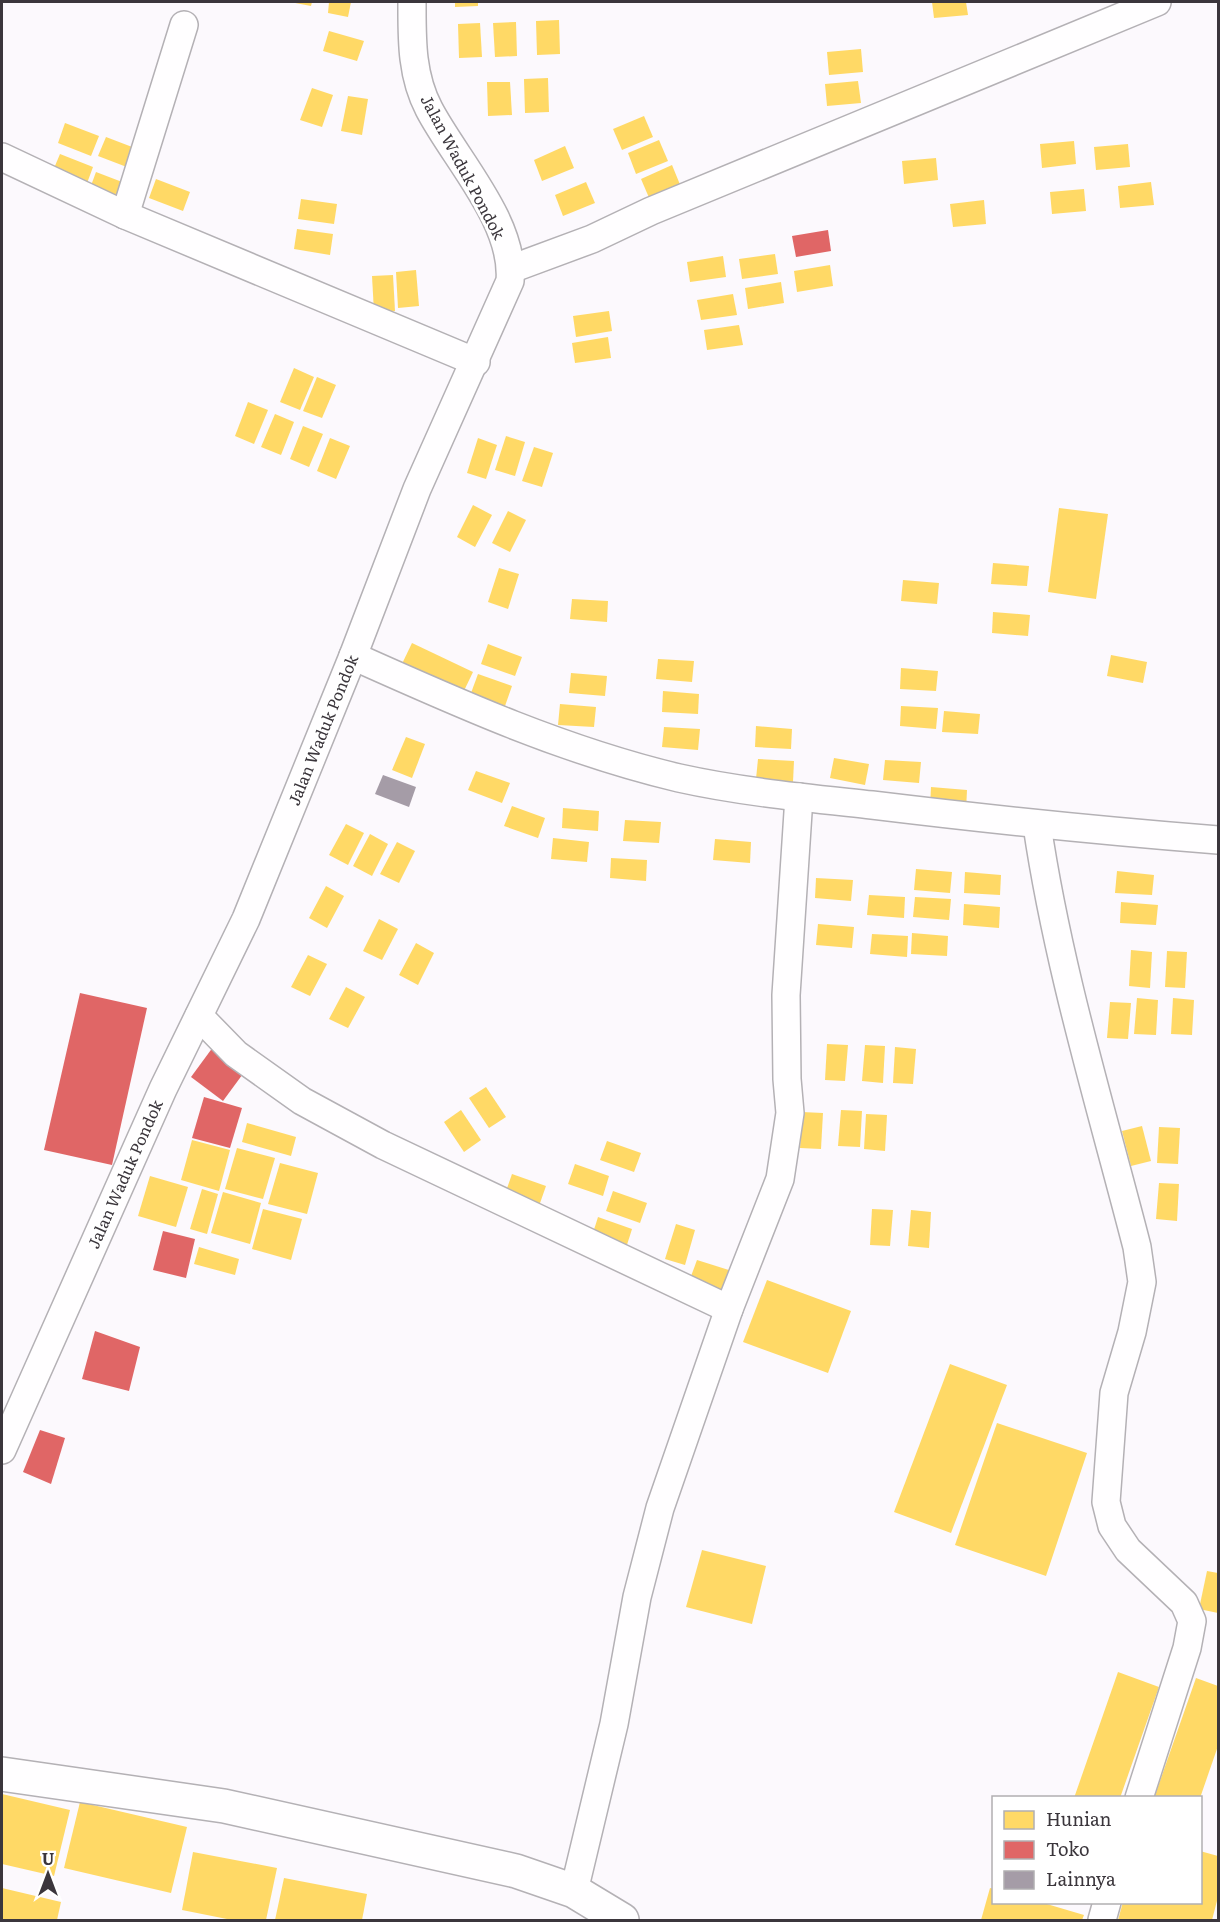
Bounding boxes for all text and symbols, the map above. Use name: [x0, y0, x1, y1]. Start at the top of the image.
street label: Jalan Waduk Pondok: [416, 90, 512, 243]
street label: Jalan Waduk Pondok: [281, 650, 363, 809]
street label: Jalan Waduk Pondok: [80, 1095, 168, 1252]
legend: [992, 1796, 1202, 1904]
text: Hunian: [1046, 1805, 1112, 1832]
text: Toko: [1046, 1835, 1090, 1862]
north arrow: [18, 1844, 78, 1904]
text: U: [42, 1846, 55, 1870]
text: Lainnya: [1046, 1865, 1116, 1892]

